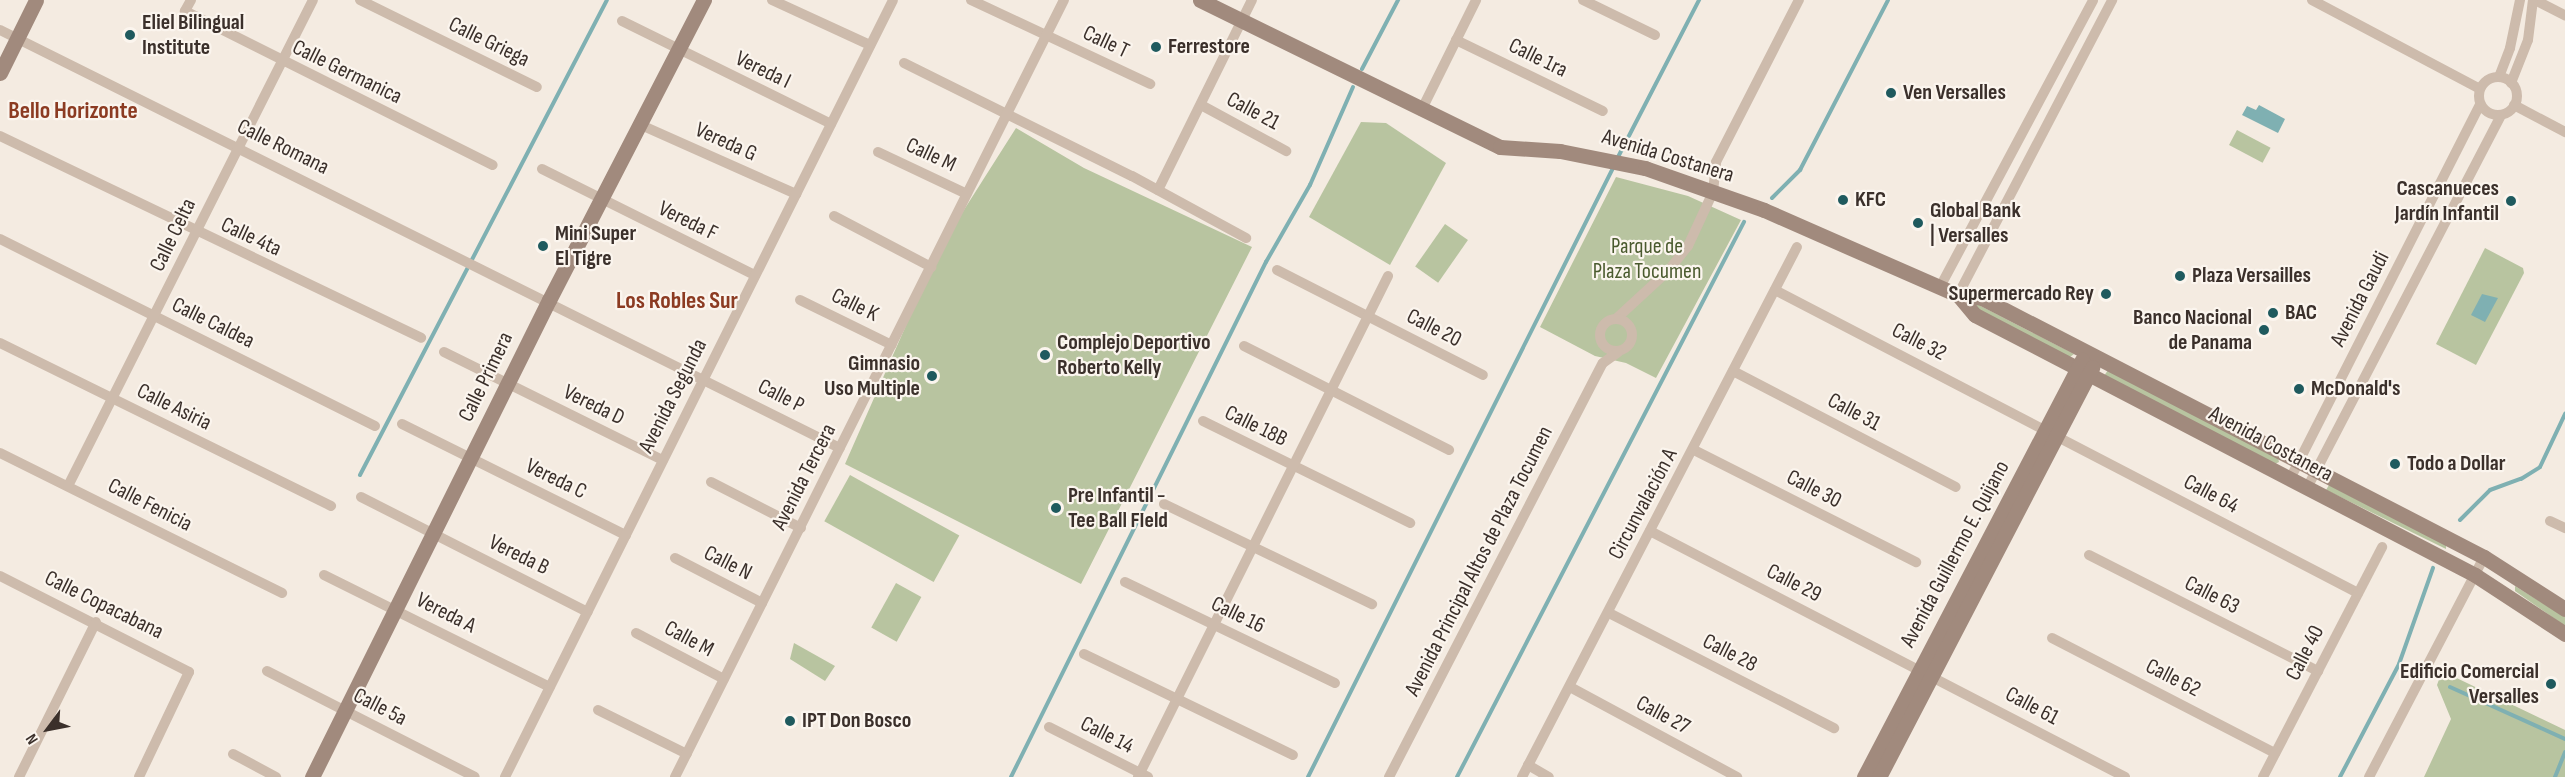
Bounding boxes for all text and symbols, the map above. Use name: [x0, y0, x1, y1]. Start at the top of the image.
place label: Eliel Bilingual Institute: [142, 9, 244, 60]
street label: Calle Griega: [444, 11, 534, 73]
street label: Calle T: [1079, 20, 1133, 64]
marker: Eliel Bilingual Institute: [123, 28, 137, 42]
street label: Calle 1ra: [1504, 33, 1572, 83]
street label: Calle Germanica: [288, 34, 406, 110]
place label: Ferrestore: [1168, 34, 1250, 60]
marker: Ferrestore: [1149, 40, 1163, 54]
street label: Vereda I: [731, 45, 795, 95]
place label: Ven Versalles: [1903, 80, 2006, 106]
street label: Calle 21: [1222, 86, 1284, 136]
marker: Ven Versalles: [1884, 86, 1898, 100]
district label: Bello Horizonte: [8, 97, 138, 125]
street label: Calle Romana: [233, 113, 333, 181]
street label: Vereda G: [691, 117, 761, 167]
street label: Avenida Costanera: [1599, 123, 1737, 189]
street label: Calle M: [902, 132, 960, 178]
place label: Cascanueces Jardín Infantil: [2395, 175, 2499, 226]
place label: KFC: [1855, 187, 1886, 213]
marker: KFC: [1836, 193, 1850, 207]
street label: Calle Celta: [144, 194, 202, 276]
marker: Cascanueces Jardín Infantil: [2504, 194, 2518, 208]
street label: Vereda F: [654, 195, 722, 247]
place label: Global Bank | Versalles: [1930, 197, 2021, 248]
street label: Calle 4ta: [217, 212, 285, 262]
marker: Global Bank | Versalles: [1911, 216, 1925, 230]
place label: Mini Super El Tigre: [555, 220, 636, 272]
park label: Parque de Plaza Tocumen: [1593, 233, 1701, 284]
marker: Mini Super El Tigre: [536, 239, 550, 253]
street label: Avenida Gaudi: [2325, 247, 2395, 351]
place label: Plaza Versailles: [2192, 263, 2311, 289]
marker: Plaza Versailles: [2173, 269, 2187, 283]
place label: Supermercado Rey: [1949, 281, 2094, 307]
street label: Calle K: [827, 282, 883, 328]
district label: Los Robles Sur: [616, 287, 738, 315]
marker: Supermercado Rey: [2099, 287, 2113, 301]
street label: Calle Caldea: [167, 292, 259, 354]
place label: BAC: [2285, 300, 2317, 326]
street label: Calle 20: [1402, 303, 1466, 353]
place label: Banco Nacional de Panama: [2133, 304, 2252, 356]
marker: BAC: [2266, 306, 2280, 320]
street label: Calle 32: [1887, 317, 1951, 367]
marker: Banco Nacional de Panama: [2257, 323, 2271, 337]
street label: Calle Primera: [453, 328, 519, 426]
place label: Complejo Deportivo Roberto Kelly: [1057, 329, 1210, 380]
street label: Avenida Segunda: [633, 335, 713, 457]
marker: Complejo Deportivo Roberto Kelly: [1038, 348, 1052, 362]
place label: Gimnasio Uso Multiple: [824, 350, 920, 402]
marker: Gimnasio Uso Multiple: [925, 369, 939, 383]
street label: Calle P: [753, 373, 809, 419]
place label: McDonald's: [2311, 376, 2400, 402]
street label: Calle Asiria: [132, 378, 216, 436]
street label: Vereda D: [559, 379, 629, 431]
marker: McDonald's: [2292, 382, 2306, 396]
street label: Calle 31: [1823, 387, 1885, 437]
street label: Calle 18B: [1220, 400, 1292, 452]
street label: Avenida Costanera: [2205, 400, 2337, 488]
street label: Avenida Tercera: [766, 420, 842, 534]
street label: Avenida Principal Altos de Plaza Tocumen: [1399, 422, 1559, 700]
street label: Circunvalación A: [1603, 444, 1683, 564]
place label: Todo a Dollar: [2407, 451, 2506, 477]
street label: Vereda C: [521, 453, 591, 505]
street label: Avenida Guillermo E. Quijano: [1895, 456, 2015, 652]
marker: Todo a Dollar: [2388, 457, 2402, 471]
street label: Calle 30: [1782, 464, 1846, 514]
street label: Calle 64: [2179, 469, 2243, 519]
street label: Calle Fenicia: [103, 473, 197, 537]
place label: Pre Infantil - Tee Ball FIeld: [1068, 482, 1168, 534]
marker: Pre Infantil - Tee Ball FIeld: [1049, 501, 1063, 515]
street label: Vereda B: [485, 529, 553, 581]
street label: Calle N: [700, 540, 756, 586]
street label: Calle 29: [1762, 558, 1826, 608]
street label: Calle Copacabana: [40, 565, 168, 645]
street label: Calle 63: [2180, 570, 2244, 620]
street label: Vereda A: [412, 587, 480, 639]
street label: Calle 16: [1207, 591, 1269, 639]
street label: Calle M: [660, 615, 718, 663]
street label: Calle 40: [2280, 621, 2330, 685]
street label: Calle 28: [1698, 628, 1762, 678]
street label: Calle 62: [2141, 653, 2205, 703]
place label: Edificio Comercial Versalles: [2400, 658, 2539, 710]
marker: Edificio Comercial Versalles: [2544, 677, 2558, 691]
street label: Calle 61: [2001, 681, 2063, 731]
street label: Calle 5a: [349, 682, 411, 732]
street label: Calle 27: [1632, 690, 1694, 740]
north arrow: [18, 699, 78, 759]
place label: IPT Don Bosco: [802, 708, 911, 734]
street label: Calle 14: [1076, 710, 1138, 760]
marker: IPT Don Bosco: [783, 714, 797, 728]
text: N: [22, 730, 43, 747]

